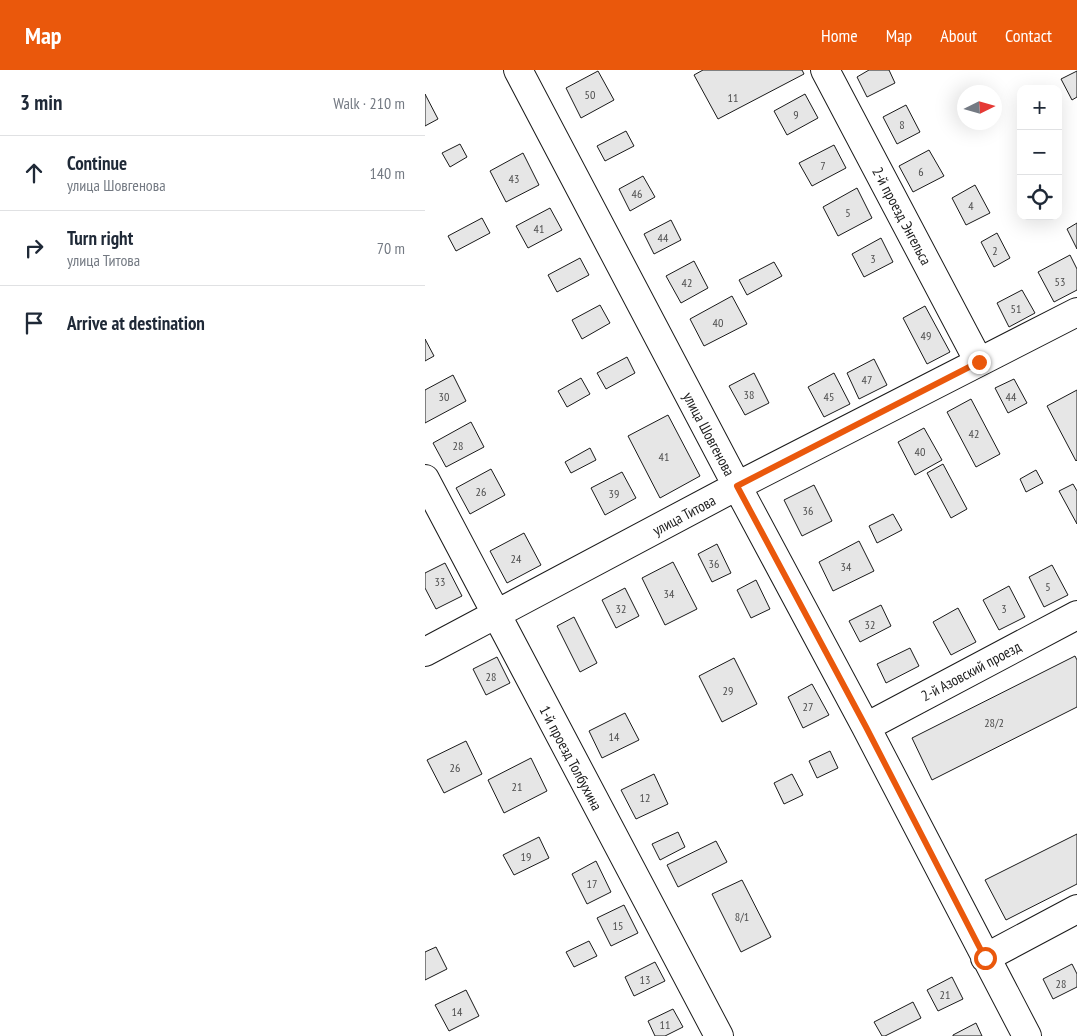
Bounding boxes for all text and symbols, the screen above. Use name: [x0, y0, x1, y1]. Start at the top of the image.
text: Map: [25, 20, 62, 51]
text: Home: [821, 24, 858, 47]
text: Map: [886, 24, 912, 47]
text: About: [940, 24, 977, 47]
text: Contact: [1005, 24, 1052, 47]
north arrow: [957, 85, 1002, 130]
map controls: [1017, 85, 1062, 220]
button: +: [1017, 85, 1062, 130]
house number: 50: [585, 87, 595, 102]
text: 3 min: [20, 89, 62, 116]
house number: 11: [728, 90, 738, 105]
text: Walk · 210 m: [333, 93, 405, 113]
house number: 9: [793, 107, 799, 122]
house number: 8: [899, 117, 905, 132]
button: −: [1017, 130, 1062, 175]
text: Continue: [67, 151, 127, 175]
house number: 7: [820, 158, 826, 173]
icon: ahead: [20, 159, 48, 187]
text: 140 m: [370, 163, 405, 183]
street label: 2-й проезд Энгельса: [868, 164, 936, 268]
house number: 6: [918, 164, 924, 179]
house number: 43: [509, 171, 519, 186]
text: улица Шовгенова: [67, 175, 166, 195]
button: locate: [1017, 175, 1062, 220]
house number: 46: [632, 186, 642, 201]
house number: 4: [968, 198, 974, 213]
house number: 5: [845, 205, 851, 220]
house number: 41: [534, 221, 544, 236]
text: Turn right: [67, 226, 133, 250]
house number: 44: [658, 230, 669, 245]
icon: right: [20, 234, 48, 262]
text: 70 m: [377, 238, 405, 258]
house number: 2: [992, 243, 998, 258]
text: улица Титова: [67, 250, 140, 270]
house number: 3: [870, 251, 876, 266]
house number: 53: [1055, 274, 1065, 289]
house number: 42: [682, 275, 692, 290]
house number: 51: [1011, 301, 1021, 316]
icon: arrive: [20, 309, 48, 337]
text: Arrive at destination: [67, 311, 205, 335]
house number: 40: [713, 315, 723, 330]
house number: 49: [921, 328, 931, 343]
route end: [968, 351, 991, 374]
house number: 47: [862, 372, 872, 387]
house number: 38: [744, 387, 754, 402]
house number: 30: [439, 389, 449, 404]
street label: улица Шовгенова: [679, 389, 739, 479]
house number: 45: [824, 389, 834, 404]
house number: 44: [1006, 389, 1017, 404]
house number: 42: [969, 426, 979, 441]
house number: 28: [453, 438, 463, 453]
house number: 40: [915, 444, 925, 459]
house number: 41: [659, 449, 669, 464]
house number: 26: [476, 484, 486, 499]
house number: 39: [609, 486, 619, 501]
street label: улица Титова: [649, 490, 719, 540]
house number: 36: [803, 503, 813, 518]
house number: 24: [511, 551, 522, 566]
house number: 36: [709, 556, 719, 571]
house number: 34: [841, 559, 852, 574]
house number: 33: [435, 574, 445, 589]
house number: 5: [1045, 579, 1051, 594]
house number: 34: [664, 586, 675, 601]
house number: 32: [616, 601, 626, 616]
house number: 3: [1001, 601, 1007, 616]
house number: 32: [865, 617, 875, 632]
street label: 2-й Азовский проезд: [918, 637, 1025, 705]
house number: 28: [486, 669, 496, 684]
house number: 29: [723, 683, 733, 698]
house number: 27: [803, 699, 813, 714]
street label: 1-й проезд Толбухина: [535, 702, 607, 814]
house number: 28/2: [984, 715, 1004, 730]
house number: 14: [609, 729, 620, 744]
house number: 26: [450, 760, 460, 775]
house number: 21: [512, 779, 522, 794]
house number: 12: [640, 790, 650, 805]
house number: 19: [521, 849, 531, 864]
house number: 17: [587, 876, 597, 891]
house number: 8/1: [735, 909, 749, 924]
house number: 15: [613, 918, 623, 933]
route start: [974, 947, 997, 970]
house number: 13: [640, 972, 650, 987]
house number: 28: [1056, 976, 1066, 991]
house number: 21: [940, 987, 950, 1002]
house number: 14: [452, 1004, 463, 1019]
house number: 11: [660, 1017, 670, 1032]

